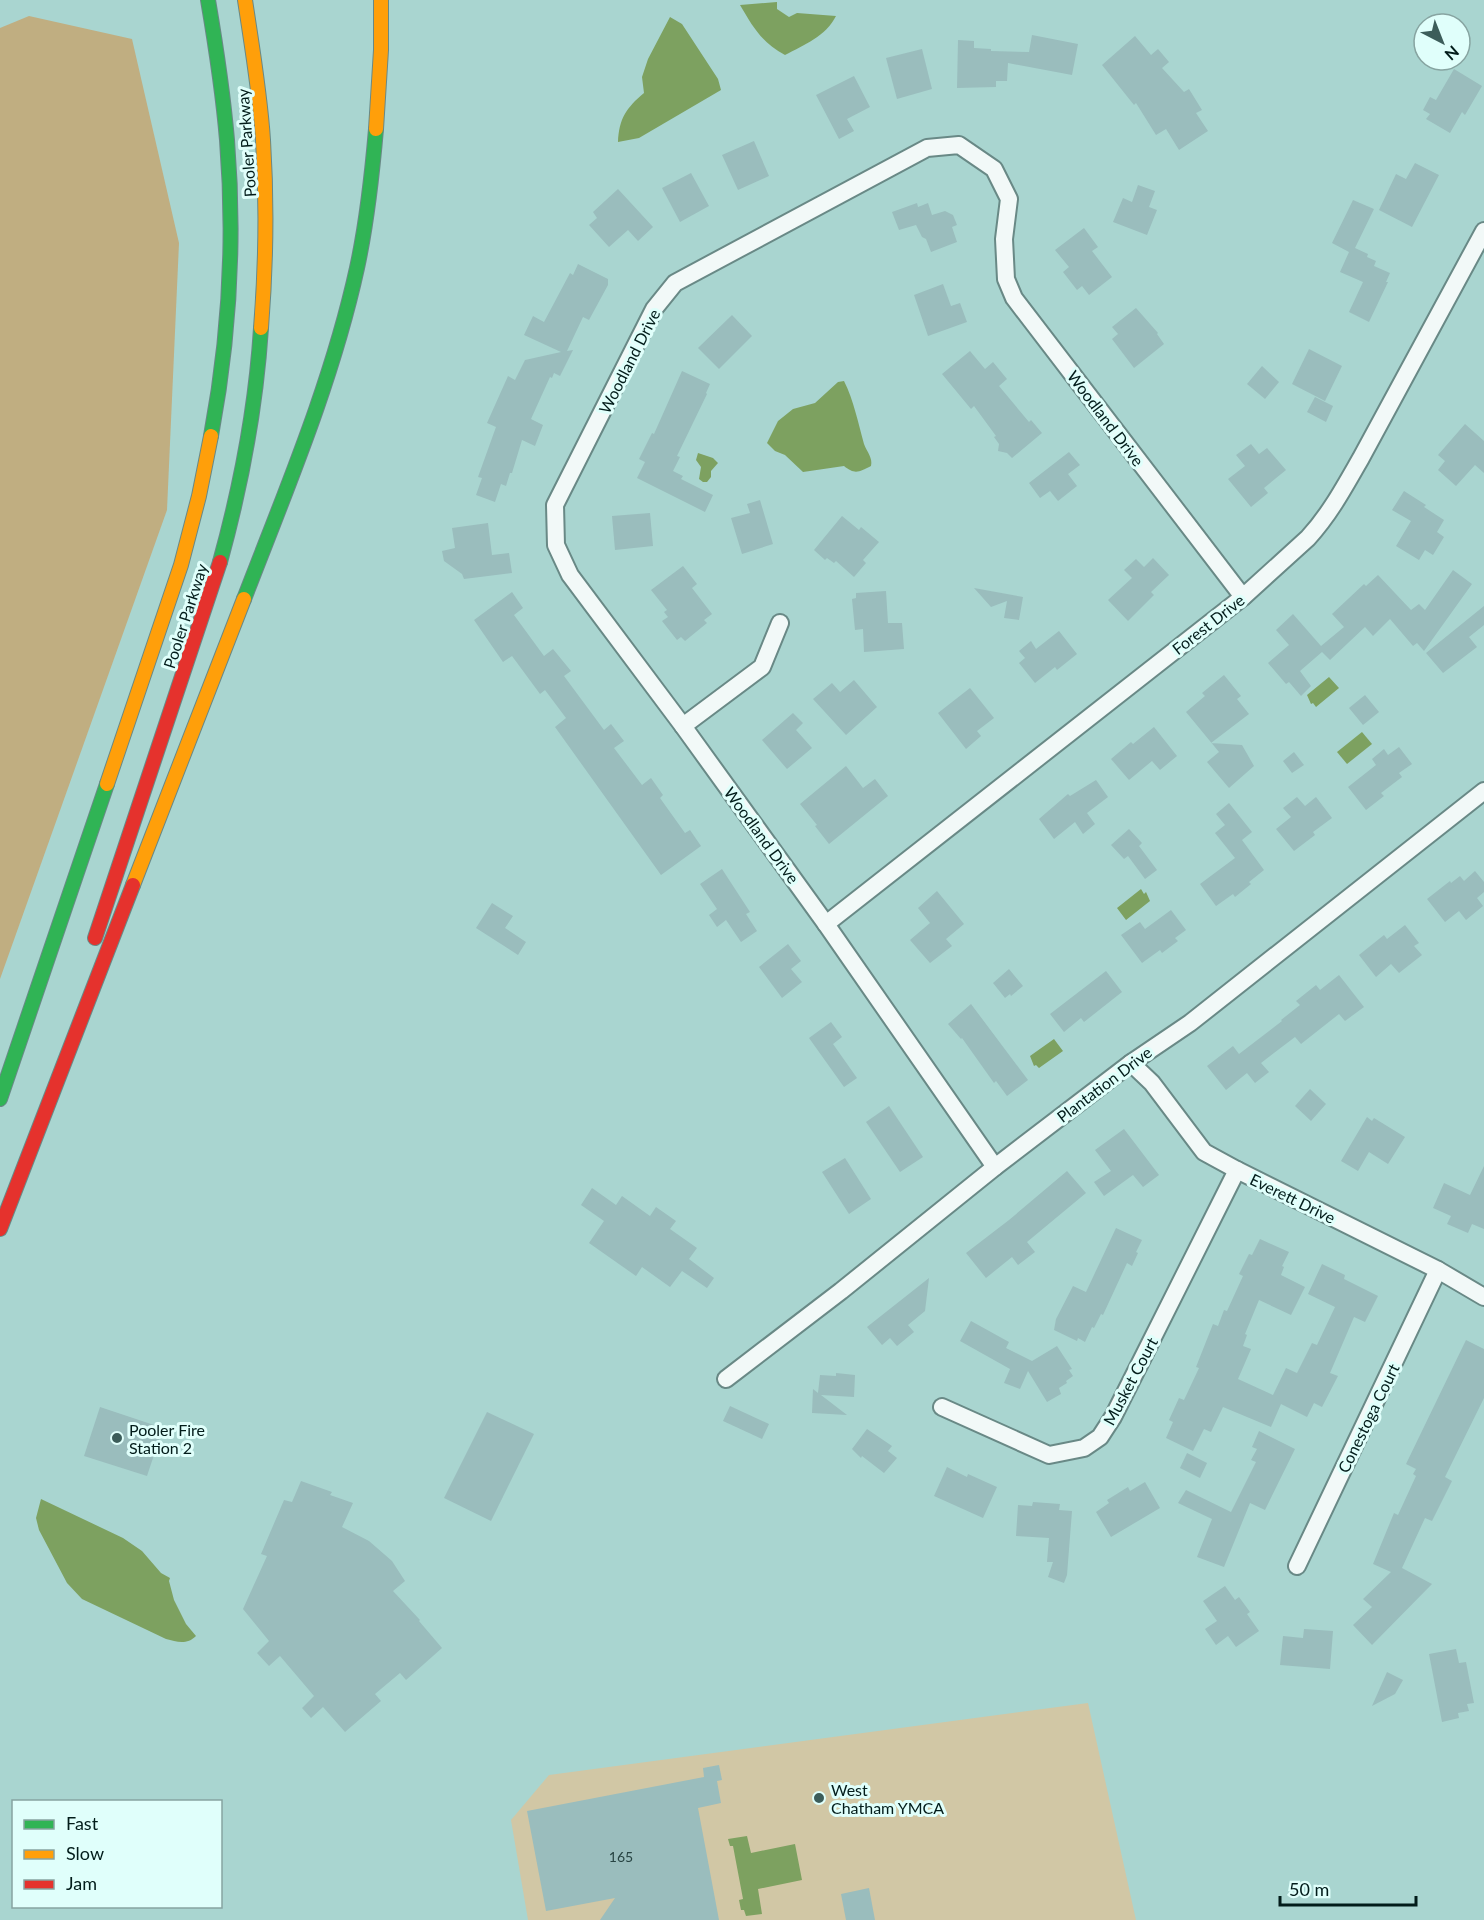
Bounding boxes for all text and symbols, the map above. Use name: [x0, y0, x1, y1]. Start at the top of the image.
north arrow: [1412, 12, 1472, 72]
text: N: [1441, 42, 1463, 65]
street label: Pooler Parkway: [233, 87, 259, 198]
street label: Woodland Drive: [595, 306, 663, 416]
street label: Woodland Drive: [1064, 367, 1148, 469]
street label: Pooler Parkway: [159, 561, 211, 671]
street label: Forest Drive: [1168, 590, 1248, 658]
street label: Woodland Drive: [721, 783, 803, 887]
street label: Plantation Drive: [1053, 1042, 1155, 1126]
street label: Everett Drive: [1247, 1169, 1339, 1227]
street label: Musket Court: [1099, 1334, 1161, 1428]
street label: Conestoga Court: [1333, 1360, 1403, 1476]
place label: Pooler Fire Station 2: [129, 1420, 205, 1457]
marker: Pooler Fire Station 2: [110, 1431, 124, 1445]
place label: West Chatham YMCA: [831, 1780, 944, 1817]
marker: West Chatham YMCA: [812, 1791, 826, 1805]
legend: [12, 1800, 222, 1908]
text: Fast: [66, 1812, 99, 1834]
text: Slow: [66, 1842, 104, 1864]
house number: 165: [609, 1848, 633, 1865]
scale bar: [1280, 1869, 1416, 1907]
text: Jam: [66, 1872, 97, 1894]
text: 50 m: [1289, 1878, 1329, 1900]

